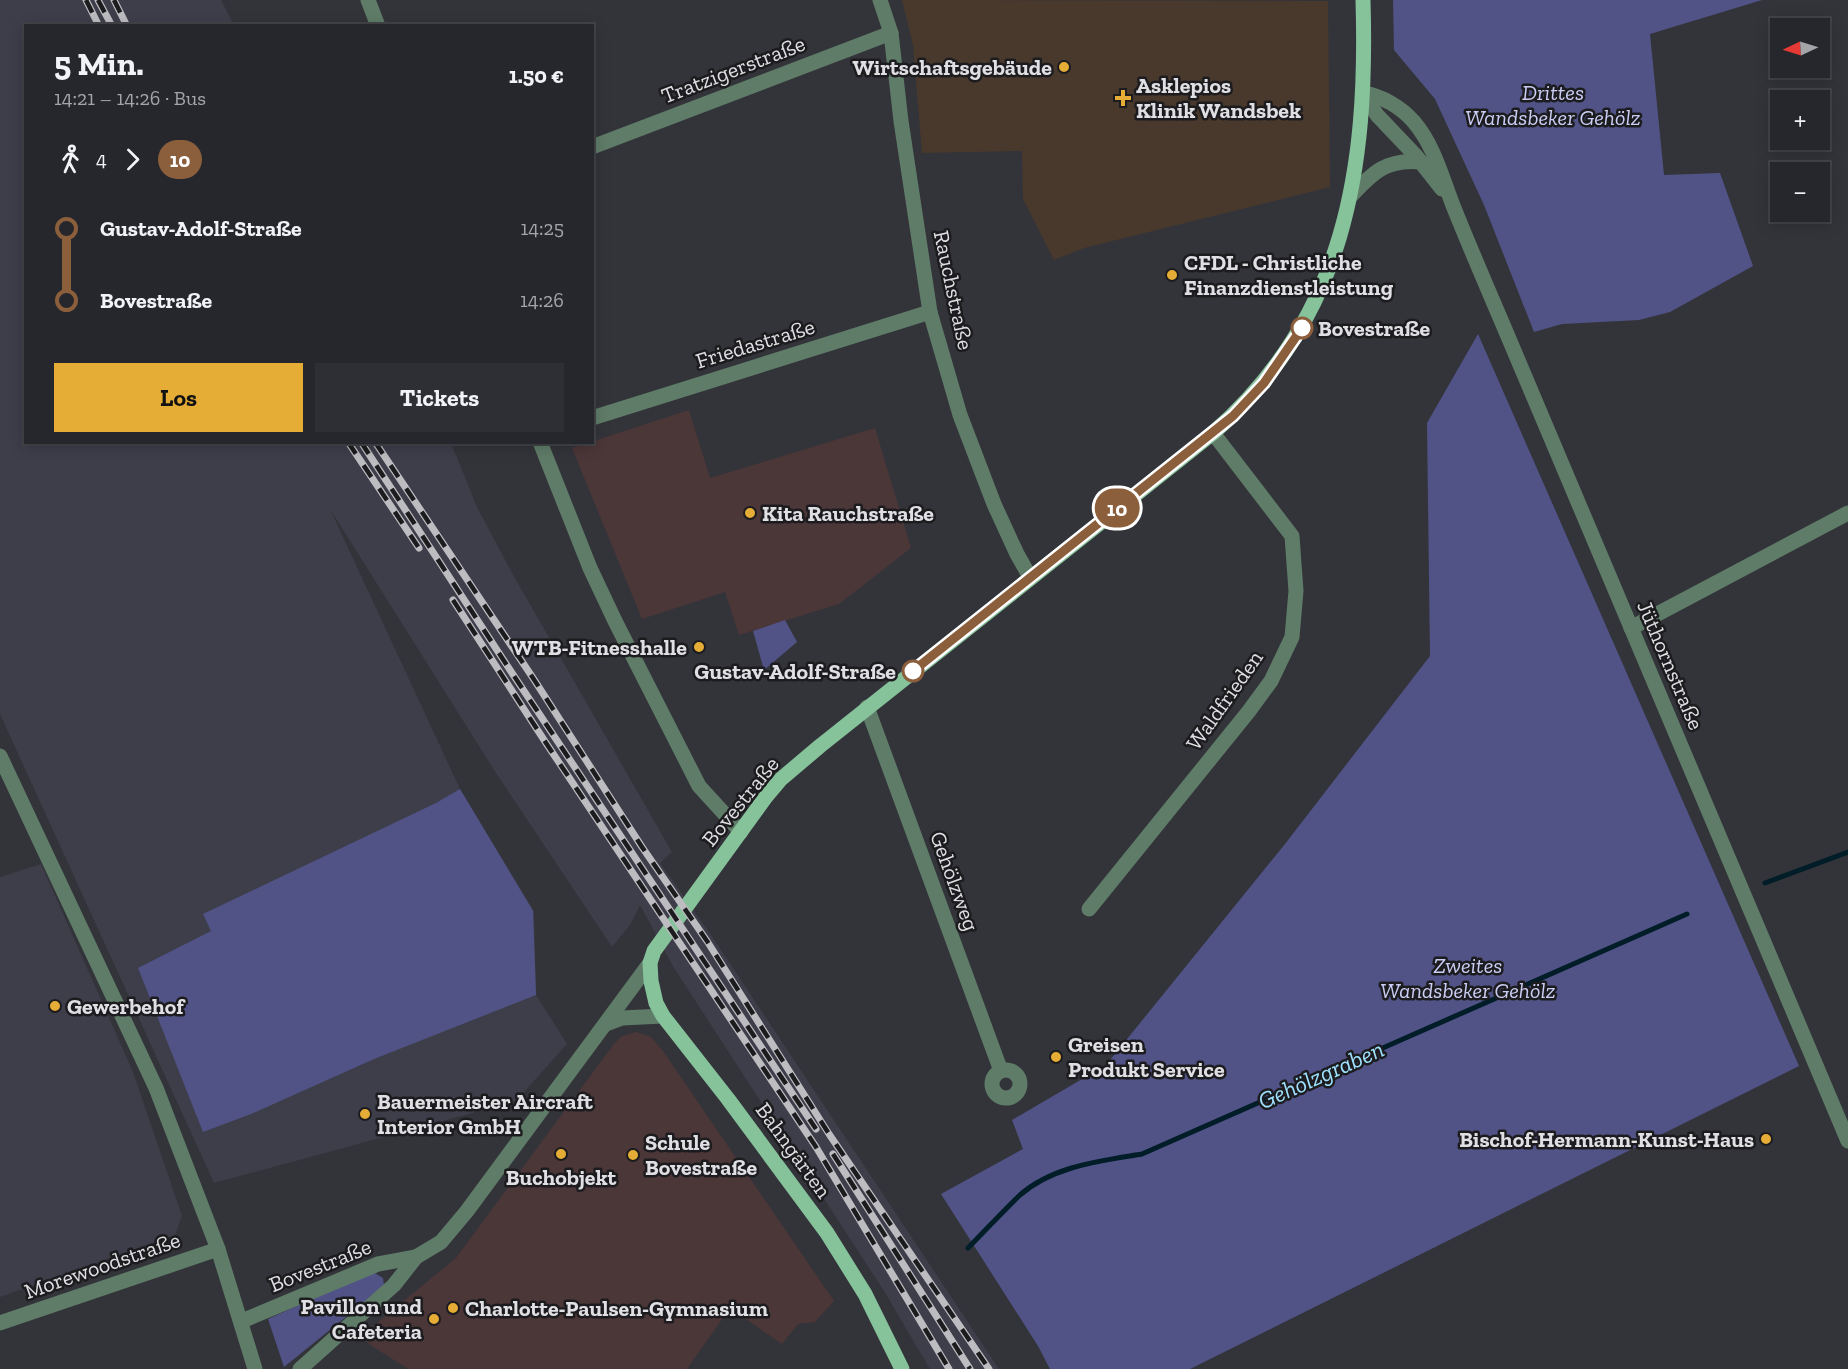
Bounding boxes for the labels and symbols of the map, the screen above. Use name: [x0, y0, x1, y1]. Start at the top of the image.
north arrow: [1770, 18, 1830, 78]
street label: Tratzigerstraße: [658, 30, 809, 109]
place label: Wirtschaftsgebäude: [853, 54, 1052, 81]
marker: Wirtschaftsgebäude: [1057, 60, 1071, 74]
place label: Asklepios Klinik Wandsbek: [1136, 72, 1301, 124]
park label: Drittes Wandsbeker Gehölz: [1465, 79, 1641, 131]
marker: Asklepios Klinik Wandsbek: [1114, 89, 1132, 107]
street label: Rauchstraße: [928, 228, 979, 352]
place label: CFDL - Christliche Finanzdienstleistung: [1184, 249, 1394, 301]
marker: CFDL - Christliche Finanzdienstleistung: [1165, 268, 1179, 282]
street label: Friedastraße: [692, 313, 818, 374]
place label: Bovestraße: [1318, 315, 1431, 342]
marker: Bovestraße: [1291, 317, 1313, 339]
line badge: 10: [1090, 488, 1144, 528]
place label: Kita Rauchstraße: [762, 500, 934, 527]
marker: Kita Rauchstraße: [743, 506, 757, 520]
street label: Jüthornstraße: [1631, 596, 1710, 734]
place label: WTB-Fitnesshalle: [512, 634, 687, 661]
marker: WTB-Fitnesshalle: [692, 640, 706, 654]
street label: Waldfrieden: [1180, 645, 1269, 756]
place label: Gustav-Adolf-Straße: [694, 658, 896, 685]
marker: Gustav-Adolf-Straße: [902, 660, 924, 682]
street label: Bovestraße: [696, 751, 785, 852]
street label: Gehölzweg: [924, 828, 985, 935]
park label: Zweites Wandsbeker Gehölz: [1380, 952, 1556, 1004]
place label: Gewerbehof: [67, 993, 186, 1020]
marker: Gewerbehof: [48, 999, 62, 1013]
place label: Greisen Produkt Service: [1068, 1031, 1225, 1083]
water label: Gehölzgraben: [1253, 1034, 1388, 1115]
marker: Greisen Produkt Service: [1049, 1050, 1063, 1064]
place label: Bauermeister Aircraft Interior GmbH: [377, 1088, 593, 1140]
street label: Bahngärten: [750, 1097, 838, 1204]
marker: Bauermeister Aircraft Interior GmbH: [358, 1107, 372, 1121]
place label: Bischof-Hermann-Kunst-Haus: [1459, 1126, 1754, 1153]
place label: Schule Bovestraße: [645, 1129, 758, 1181]
marker: Bischof-Hermann-Kunst-Haus: [1759, 1132, 1773, 1146]
marker: Buchobjekt: [554, 1147, 568, 1161]
marker: Schule Bovestraße: [626, 1148, 640, 1162]
place label: Buchobjekt: [506, 1164, 617, 1191]
street label: Morewoodstraße: [21, 1226, 184, 1305]
street label: Bovestraße: [265, 1233, 375, 1298]
place label: Pavillon und Cafeteria: [300, 1293, 422, 1345]
place label: Charlotte-Paulsen-Gymnasium: [465, 1295, 769, 1322]
marker: Charlotte-Paulsen-Gymnasium: [446, 1301, 460, 1315]
marker: Pavillon und Cafeteria: [427, 1312, 441, 1326]

